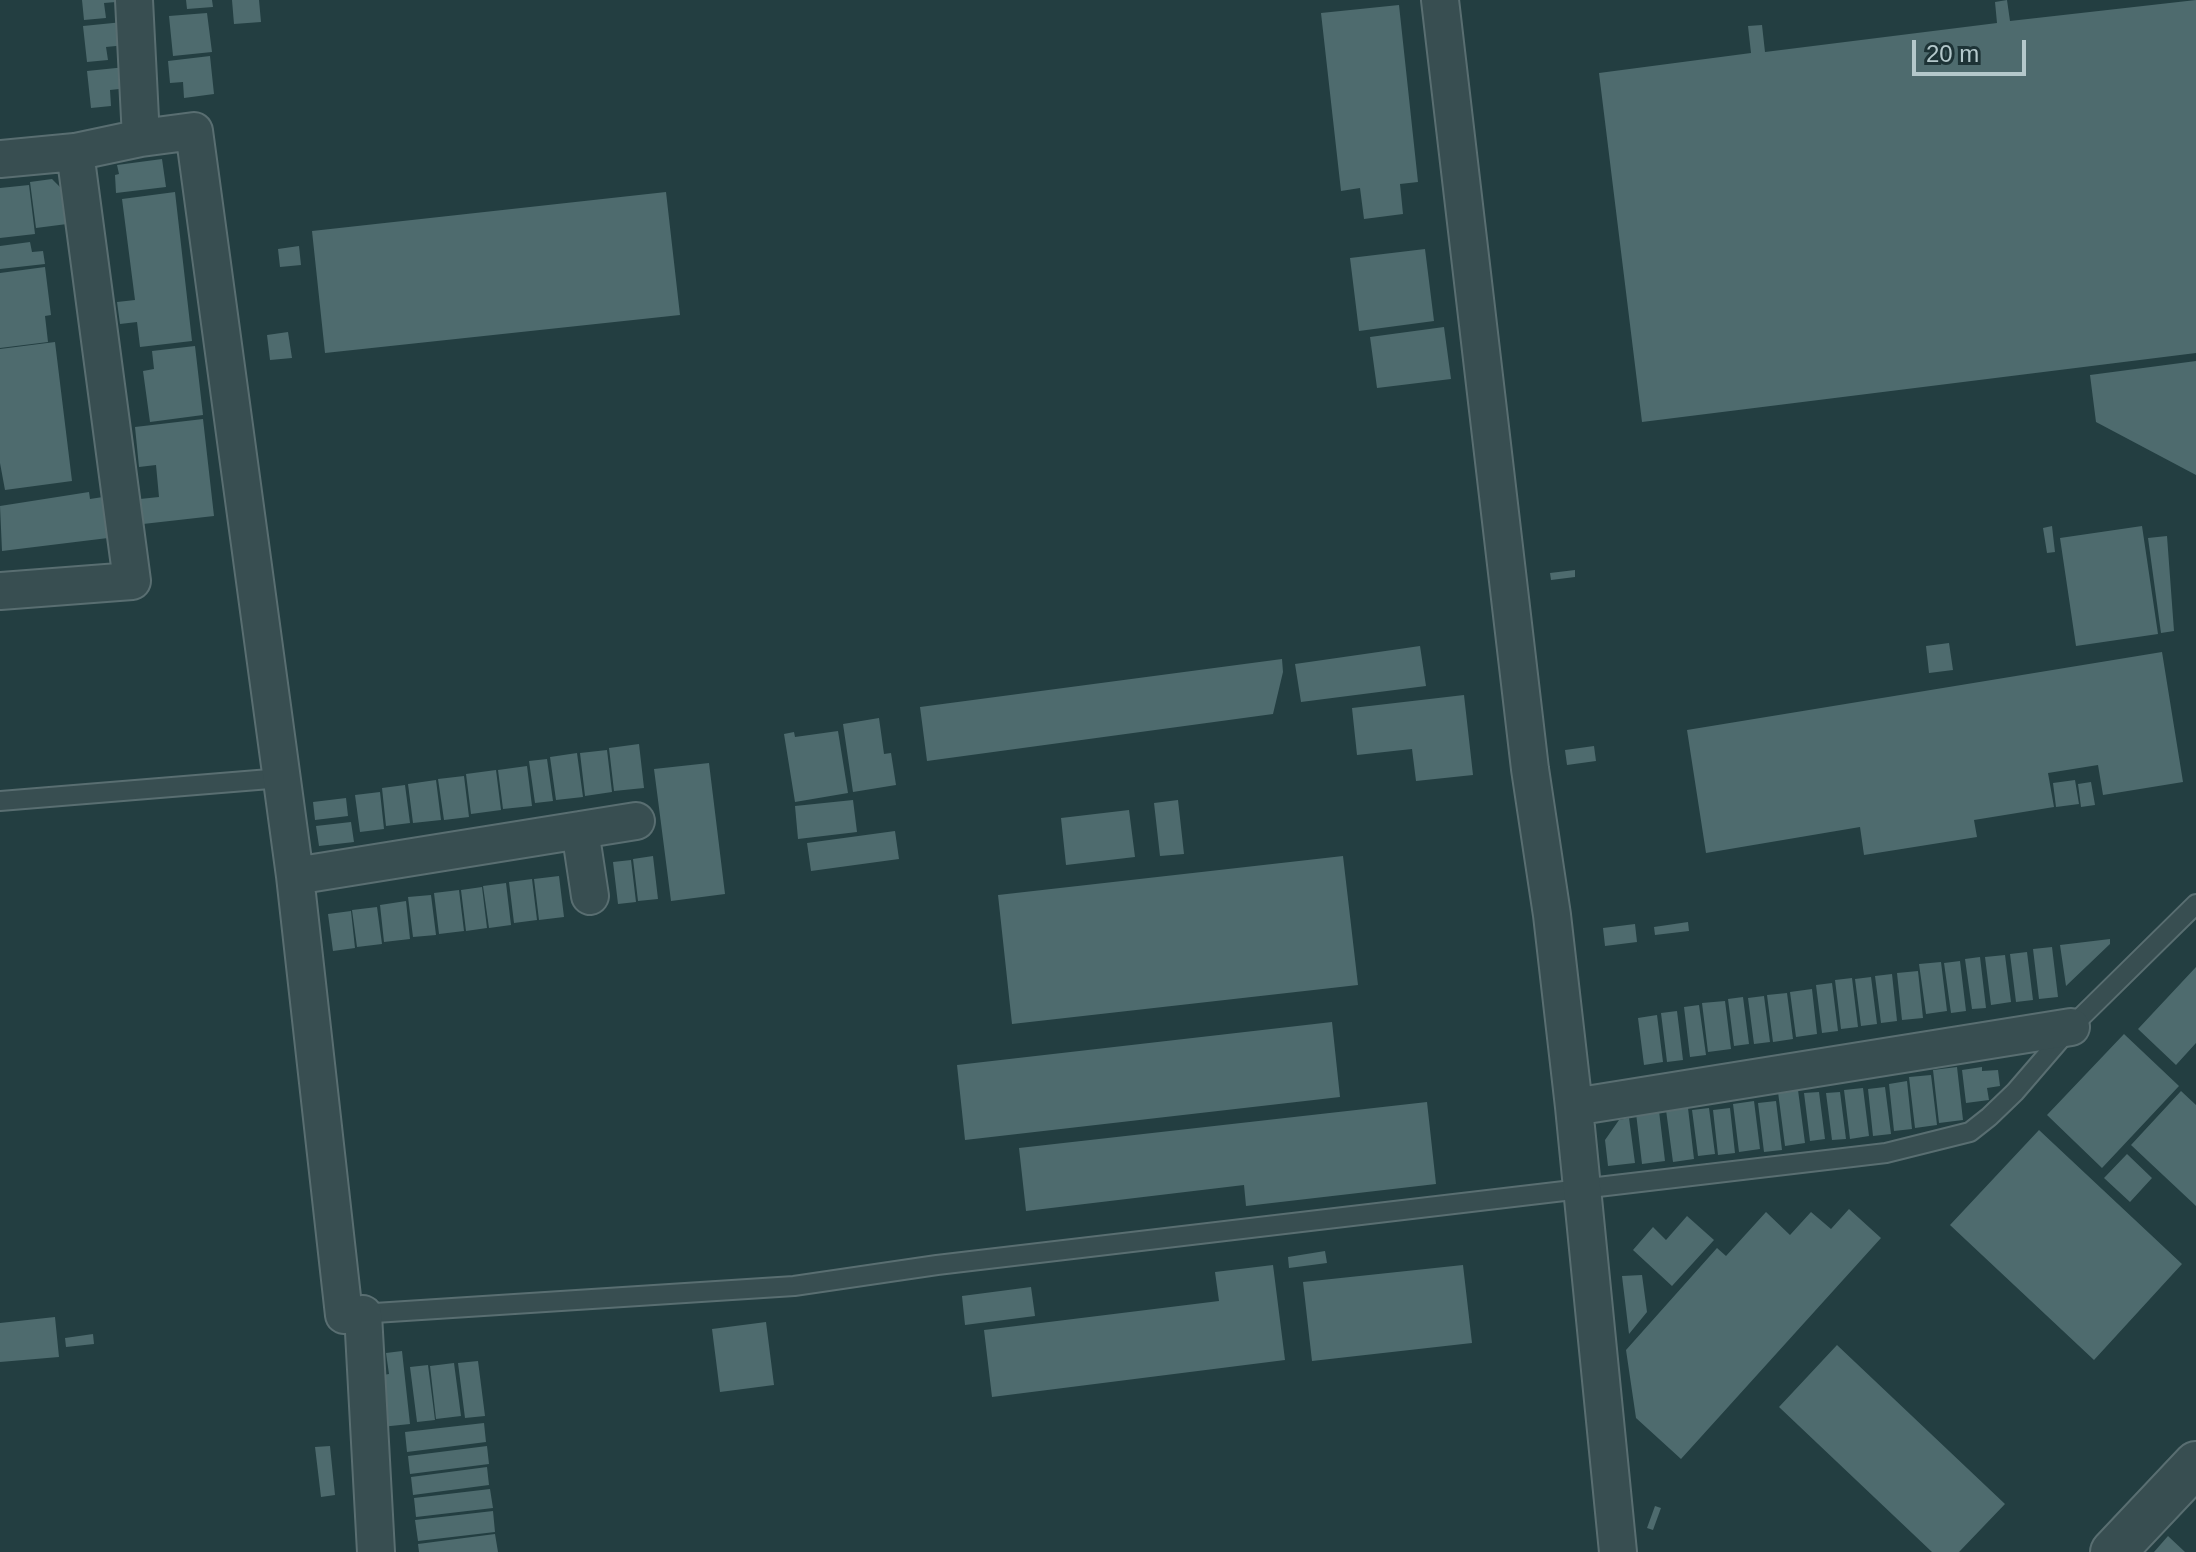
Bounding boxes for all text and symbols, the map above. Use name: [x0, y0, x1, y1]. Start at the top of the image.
scale bar: [1916, 24, 2030, 74]
text: 20 m: [1926, 40, 1979, 67]

